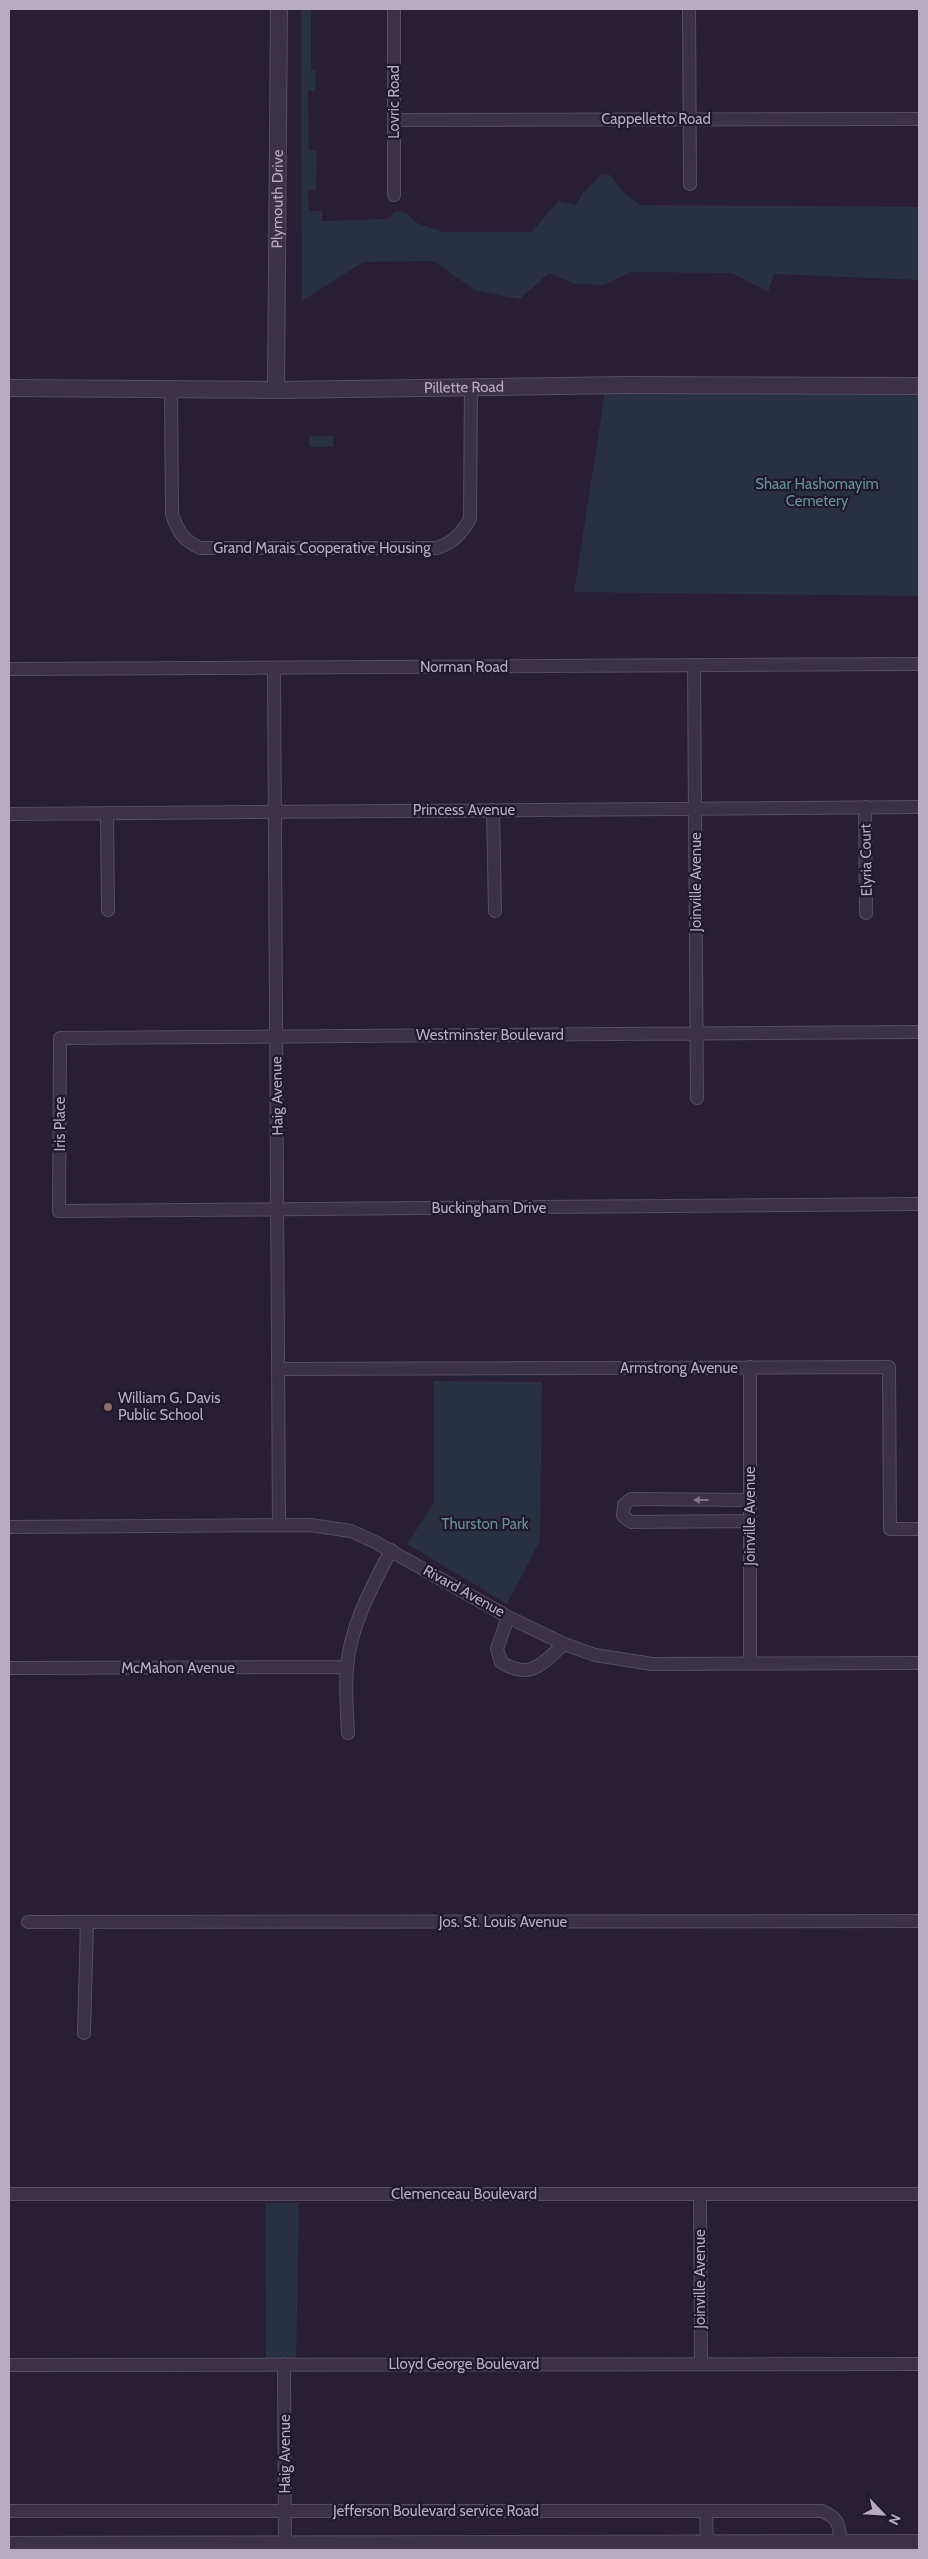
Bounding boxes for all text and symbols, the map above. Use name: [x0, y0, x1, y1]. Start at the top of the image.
street label: Lovric Road: [385, 65, 403, 139]
street label: Cappelletto Road: [601, 110, 711, 128]
street label: Plymouth Drive: [268, 149, 287, 249]
street label: Pillette Road: [424, 378, 504, 397]
park label: Shaar Hashomayim Cemetery: [755, 475, 879, 510]
street label: Grand Marais Cooperative Housing: [213, 539, 431, 557]
street label: Norman Road: [420, 658, 508, 676]
street label: Princess Avenue: [413, 801, 516, 819]
street label: Elyria Court: [856, 823, 876, 897]
street label: Joinville Avenue: [687, 832, 705, 933]
street label: Westminster Boulevard: [416, 1026, 564, 1044]
street label: Haig Avenue: [267, 1056, 287, 1136]
street label: Iris Place: [51, 1096, 69, 1151]
street label: Buckingham Drive: [432, 1199, 547, 1217]
street label: Armstrong Avenue: [620, 1359, 738, 1377]
place label: William G. Davis Public School: [118, 1389, 220, 1424]
marker: William G. Davis Public School: [102, 1401, 114, 1413]
street label: Joinville Avenue: [741, 1466, 759, 1567]
one-way arrow: [693, 1496, 709, 1504]
park label: Thurston Park: [442, 1515, 529, 1533]
street label: Rivard Avenue: [420, 1561, 508, 1621]
street label: McMahon Avenue: [121, 1659, 235, 1677]
street label: Jos. St. Louis Avenue: [438, 1913, 568, 1931]
street label: Clemenceau Boulevard: [391, 2185, 537, 2203]
street label: Joinville Avenue: [691, 2229, 709, 2330]
street label: Lloyd George Boulevard: [389, 2355, 539, 2373]
street label: Haig Avenue: [276, 2414, 294, 2494]
north arrow: [858, 2489, 908, 2539]
street label: Jefferson Boulevard service Road: [332, 2502, 539, 2520]
text: N: [885, 2511, 905, 2528]

